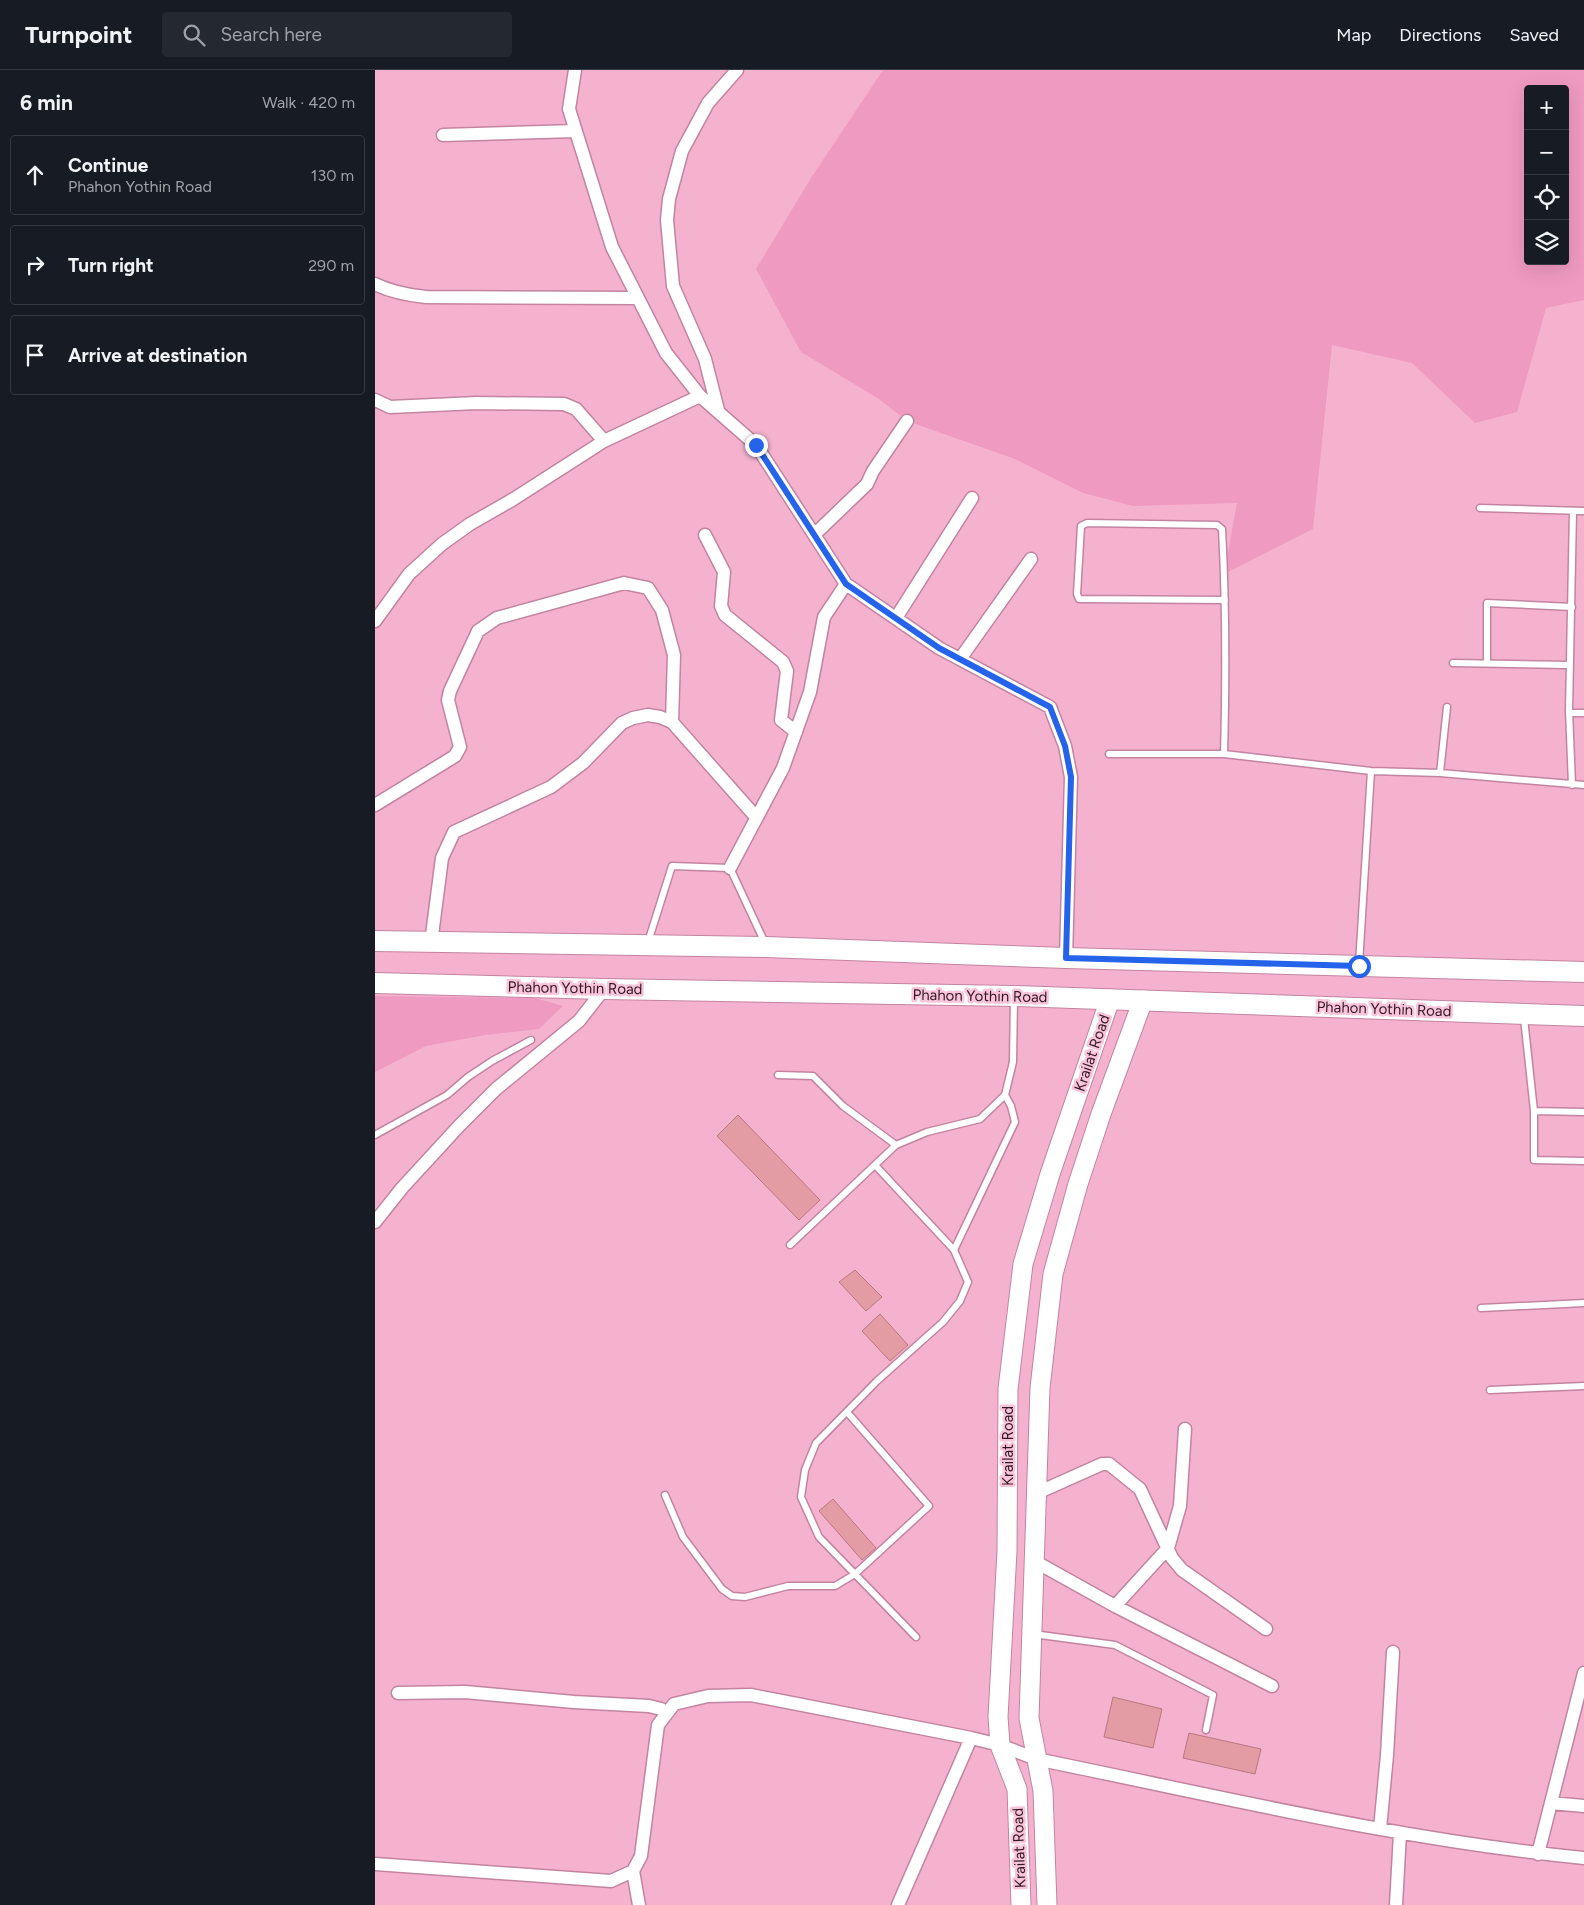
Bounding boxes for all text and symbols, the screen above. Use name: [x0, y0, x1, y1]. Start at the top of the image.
search box: [162, 12, 512, 57]
text: Turnpoint: [25, 20, 132, 49]
icon: search: [180, 21, 208, 49]
text: Search here: [220, 23, 322, 46]
text: Map: [1336, 24, 1371, 46]
text: Directions: [1399, 24, 1481, 46]
text: Saved: [1509, 24, 1559, 46]
map controls: [1524, 85, 1569, 265]
button: +: [1524, 85, 1569, 130]
text: 6 min: [20, 90, 73, 115]
text: Walk · 420 m: [262, 93, 355, 112]
button: −: [1524, 130, 1569, 175]
text: Continue: [68, 154, 148, 177]
icon: ahead: [21, 161, 49, 189]
text: 130 m: [311, 166, 354, 185]
button: locate: [1524, 175, 1569, 220]
text: Phahon Yothin Road: [68, 177, 212, 196]
button: layers: [1524, 220, 1569, 265]
icon: right: [21, 251, 49, 279]
text: Turn right: [68, 254, 154, 277]
text: 290 m: [308, 256, 354, 275]
icon: arrive: [21, 341, 49, 369]
text: Arrive at destination: [68, 344, 247, 367]
route end: [745, 434, 768, 457]
route start: [1348, 955, 1371, 978]
street label: Phahon Yothin Road: [507, 978, 643, 998]
street label: Phahon Yothin Road: [912, 986, 1048, 1006]
street label: Phahon Yothin Road: [1316, 998, 1452, 1020]
street label: Krailat Road: [1070, 1012, 1114, 1094]
street label: Krailat Road: [999, 1406, 1017, 1486]
street label: Krailat Road: [1009, 1808, 1029, 1888]

